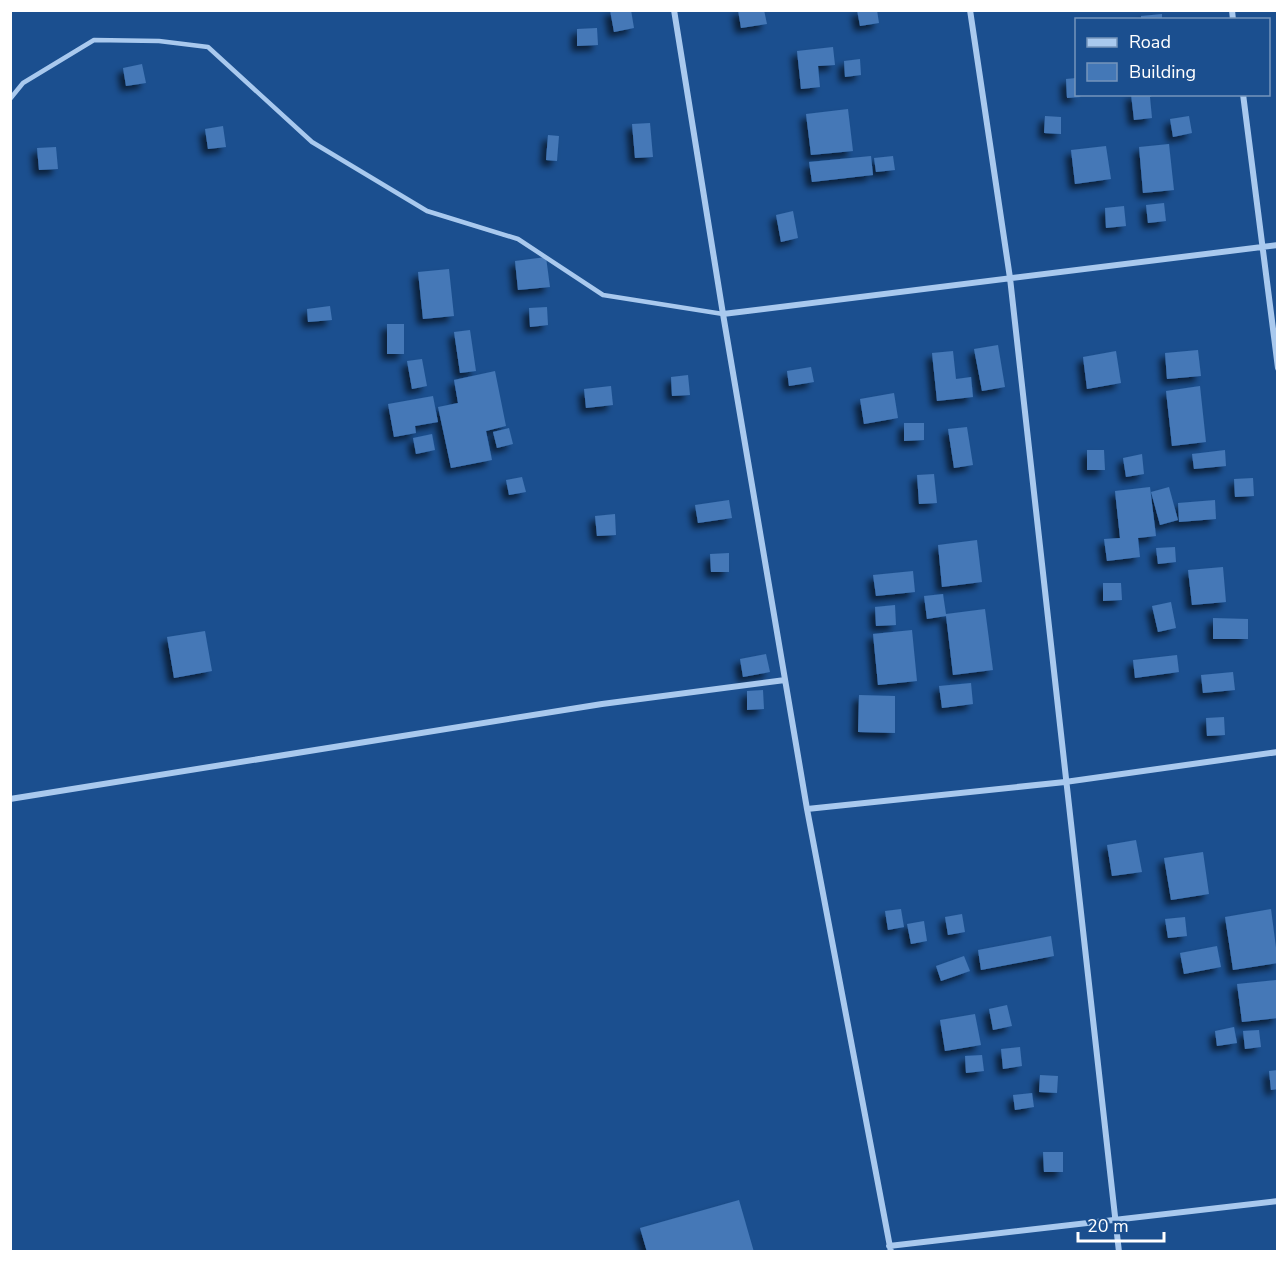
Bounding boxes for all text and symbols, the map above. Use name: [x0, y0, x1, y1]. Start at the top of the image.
legend: [1075, 18, 1270, 96]
text: Road: [1129, 30, 1171, 54]
text: Building: [1129, 60, 1196, 84]
scale bar: [1078, 1205, 1164, 1243]
text: 20 m: [1087, 1214, 1129, 1238]

